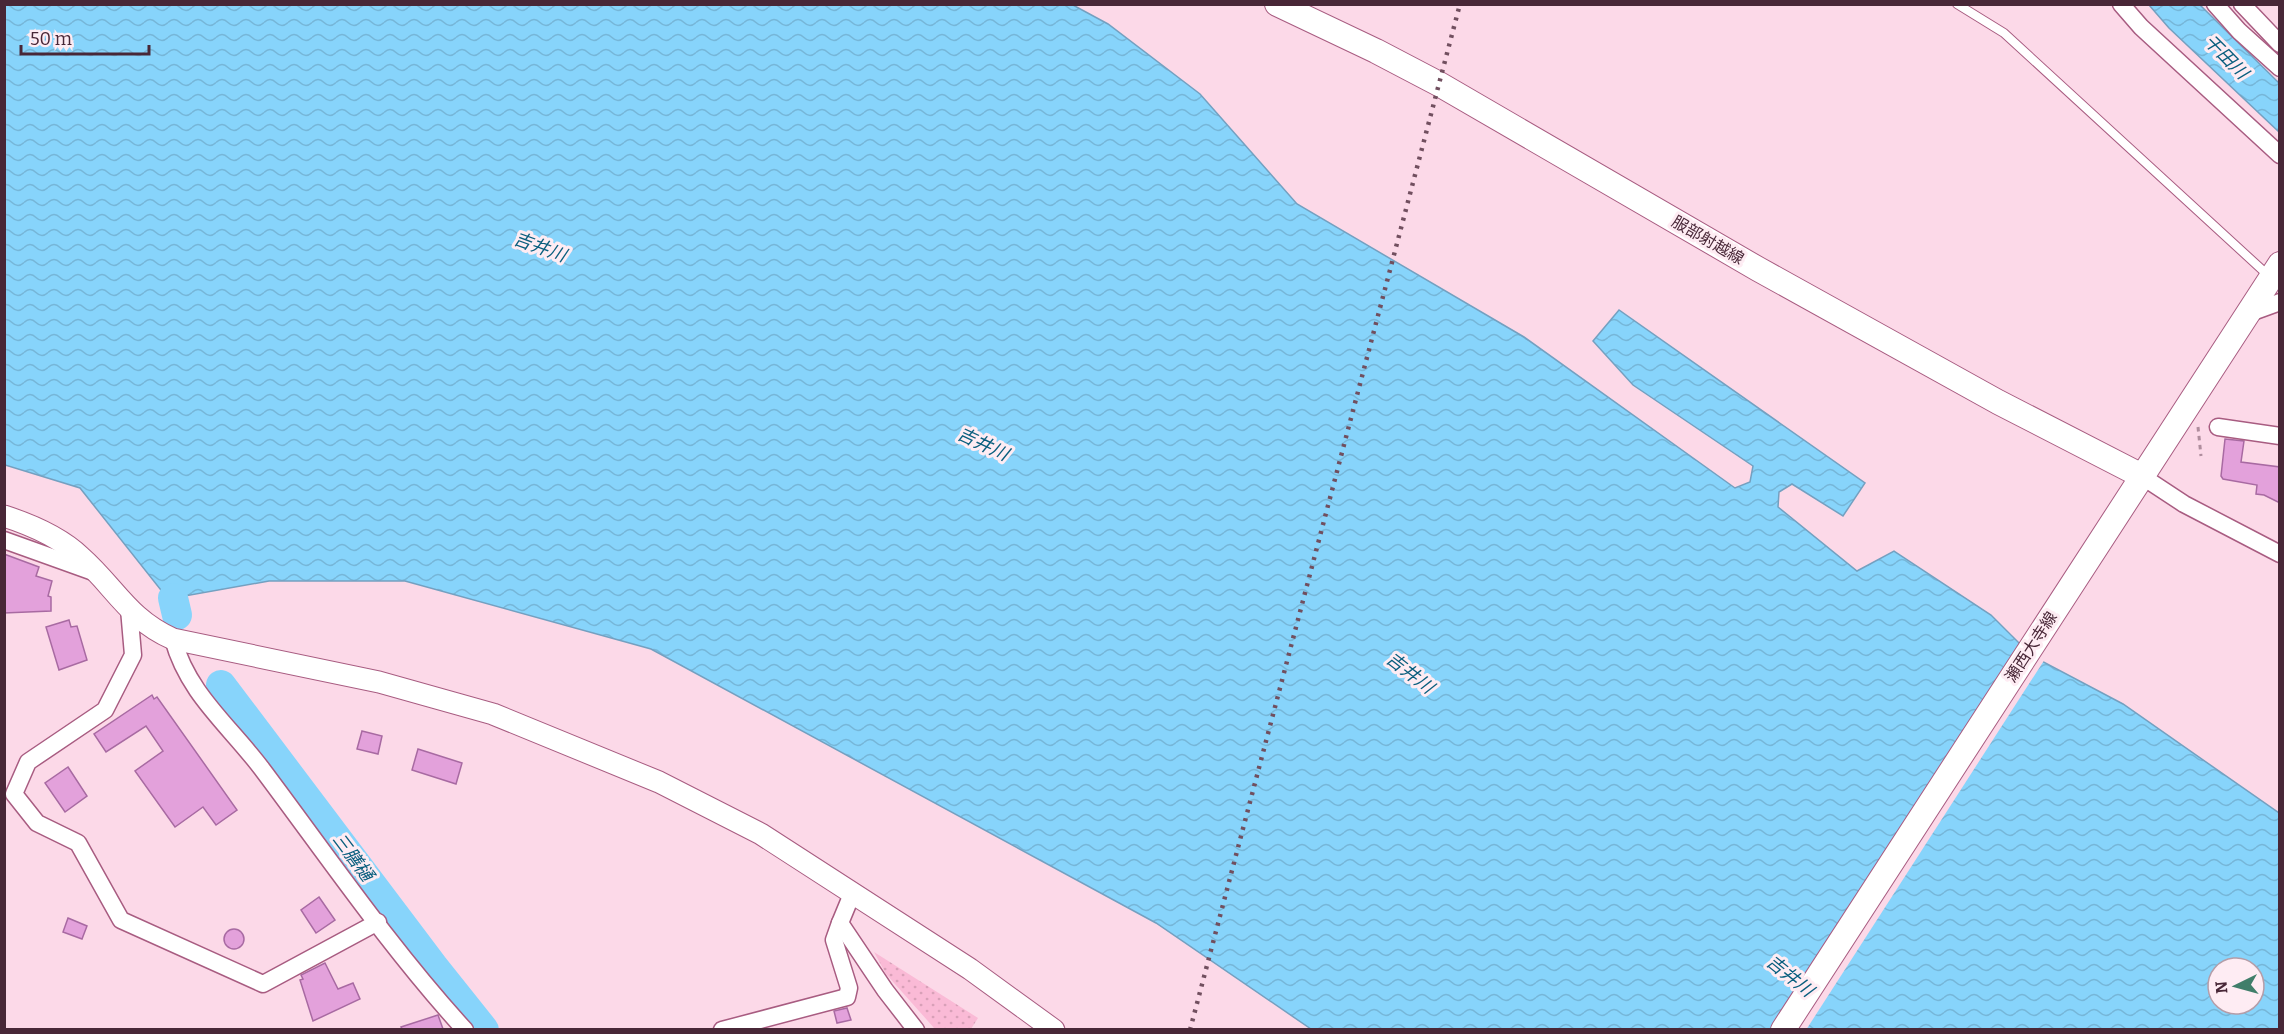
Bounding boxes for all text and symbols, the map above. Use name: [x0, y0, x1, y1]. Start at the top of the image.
scale bar: [21, 18, 148, 56]
text: 50 m: [30, 28, 72, 50]
water label: 干田川: [2199, 30, 2254, 85]
street label: 服部射越線: [1669, 212, 1747, 268]
water label: 吉井川: [511, 227, 571, 267]
water label: 吉井川: [954, 423, 1014, 466]
street label: 瀬西大寺線: [2001, 608, 2061, 686]
water label: 吉井川: [1382, 648, 1440, 700]
water label: 三膳樋: [328, 829, 380, 888]
water label: 吉井川: [1762, 950, 1819, 1003]
north arrow: [2206, 956, 2266, 1016]
text: N: [2212, 980, 2232, 994]

